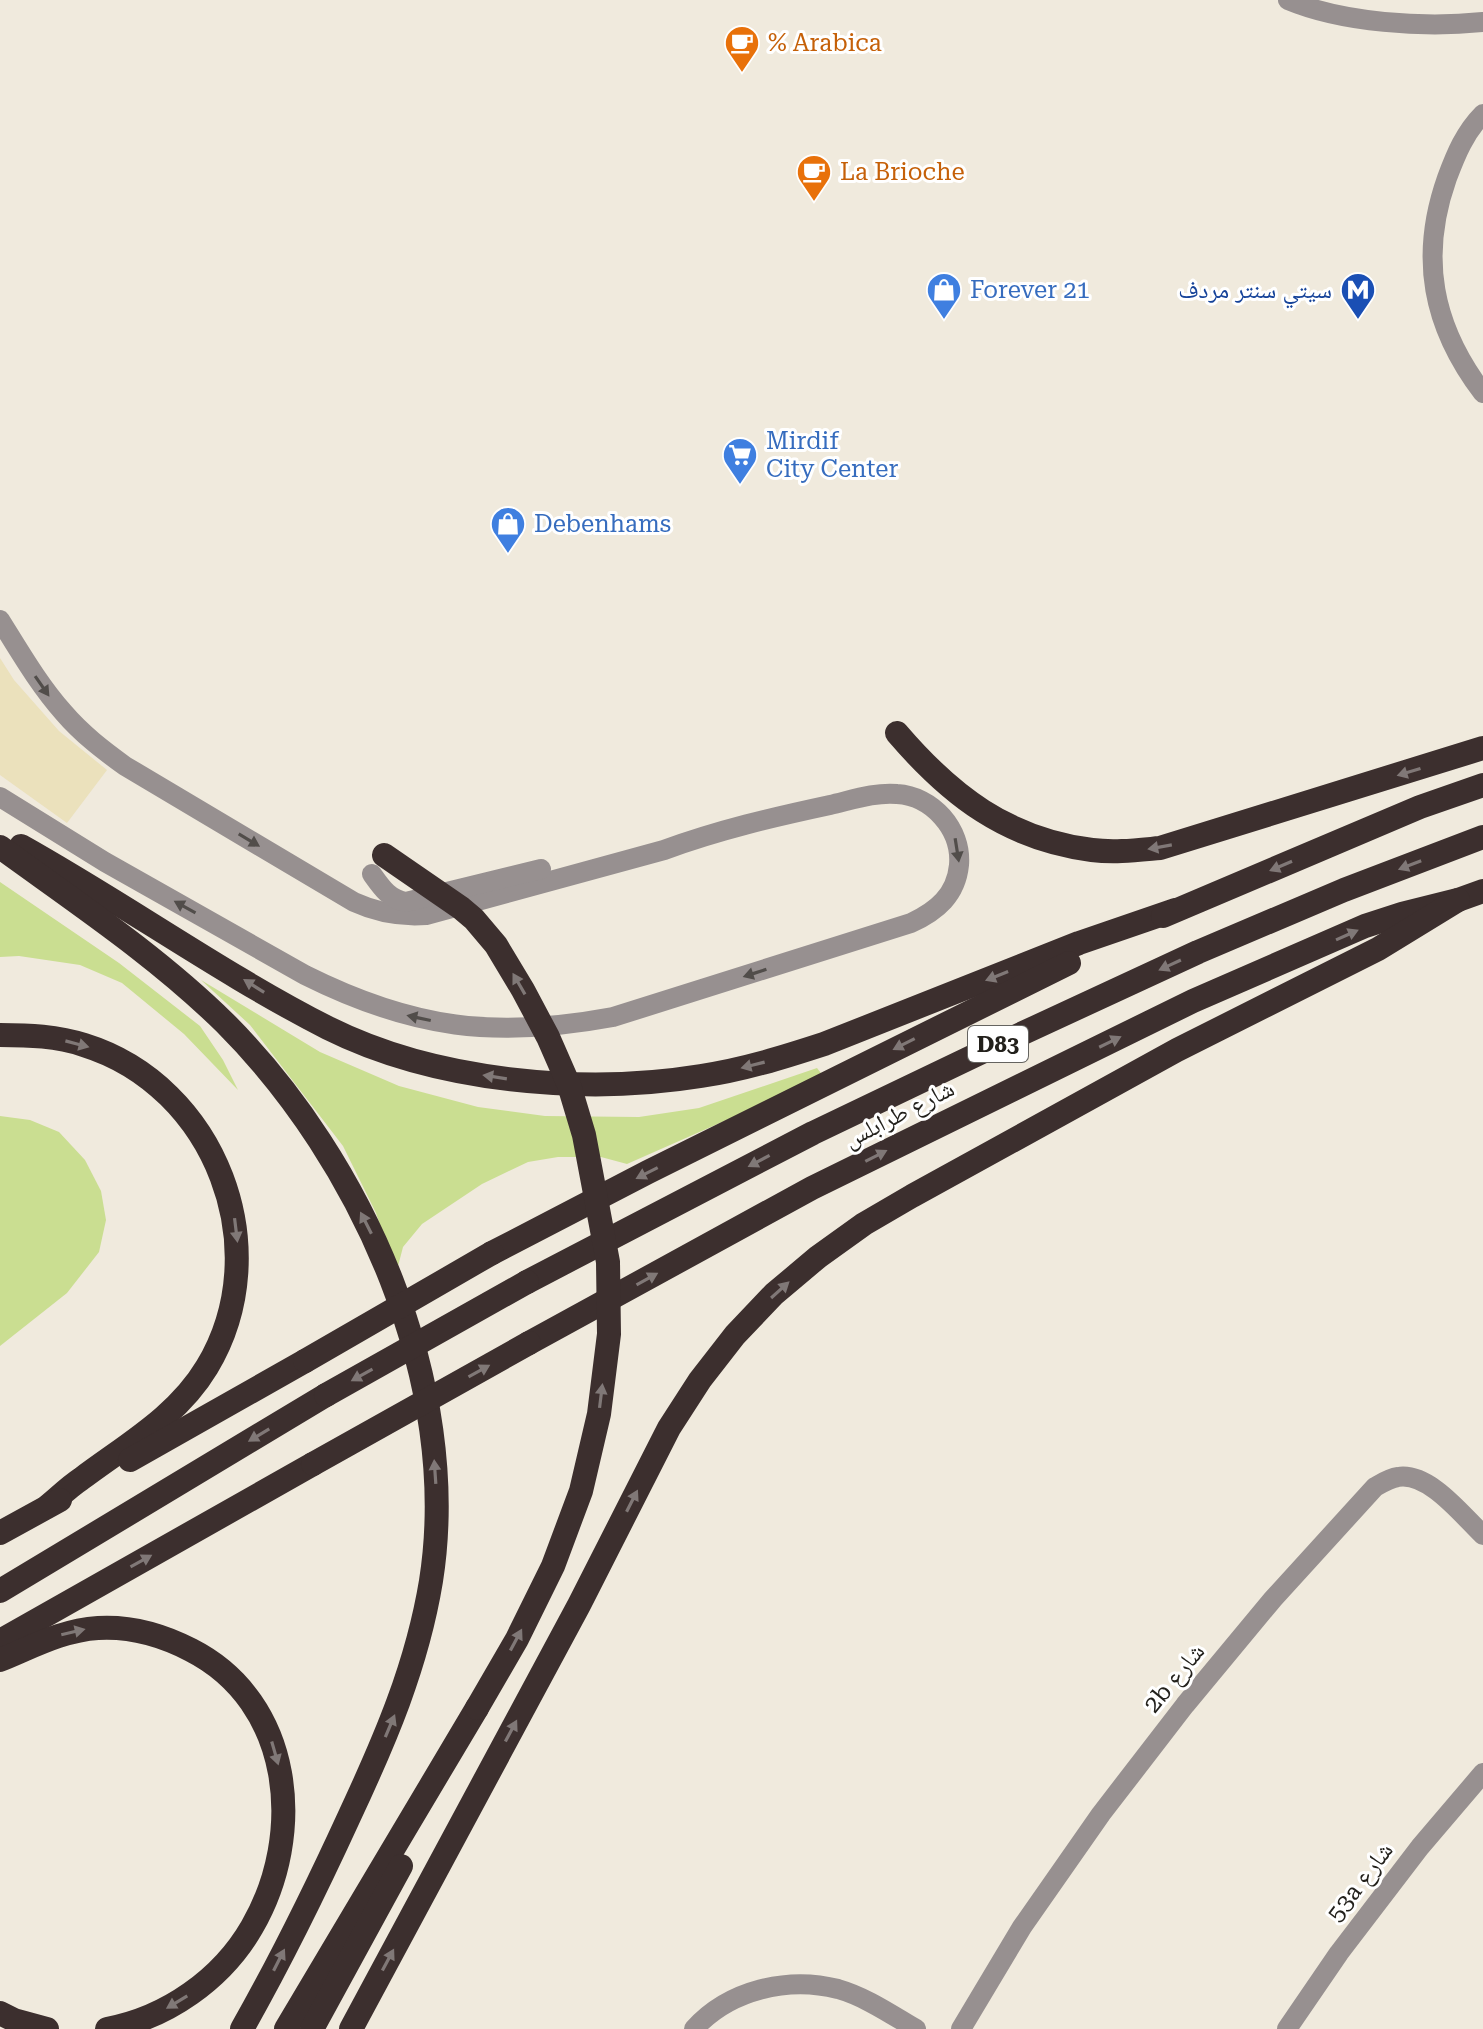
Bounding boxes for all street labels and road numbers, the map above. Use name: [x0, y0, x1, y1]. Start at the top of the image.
road number: D83: [968, 1026, 1028, 1062]
street label: شارع طرابلس: [839, 1074, 959, 1155]
street label: 2b شارع: [1138, 1638, 1211, 1719]
street label: 53a شارع: [1321, 1837, 1400, 1928]

